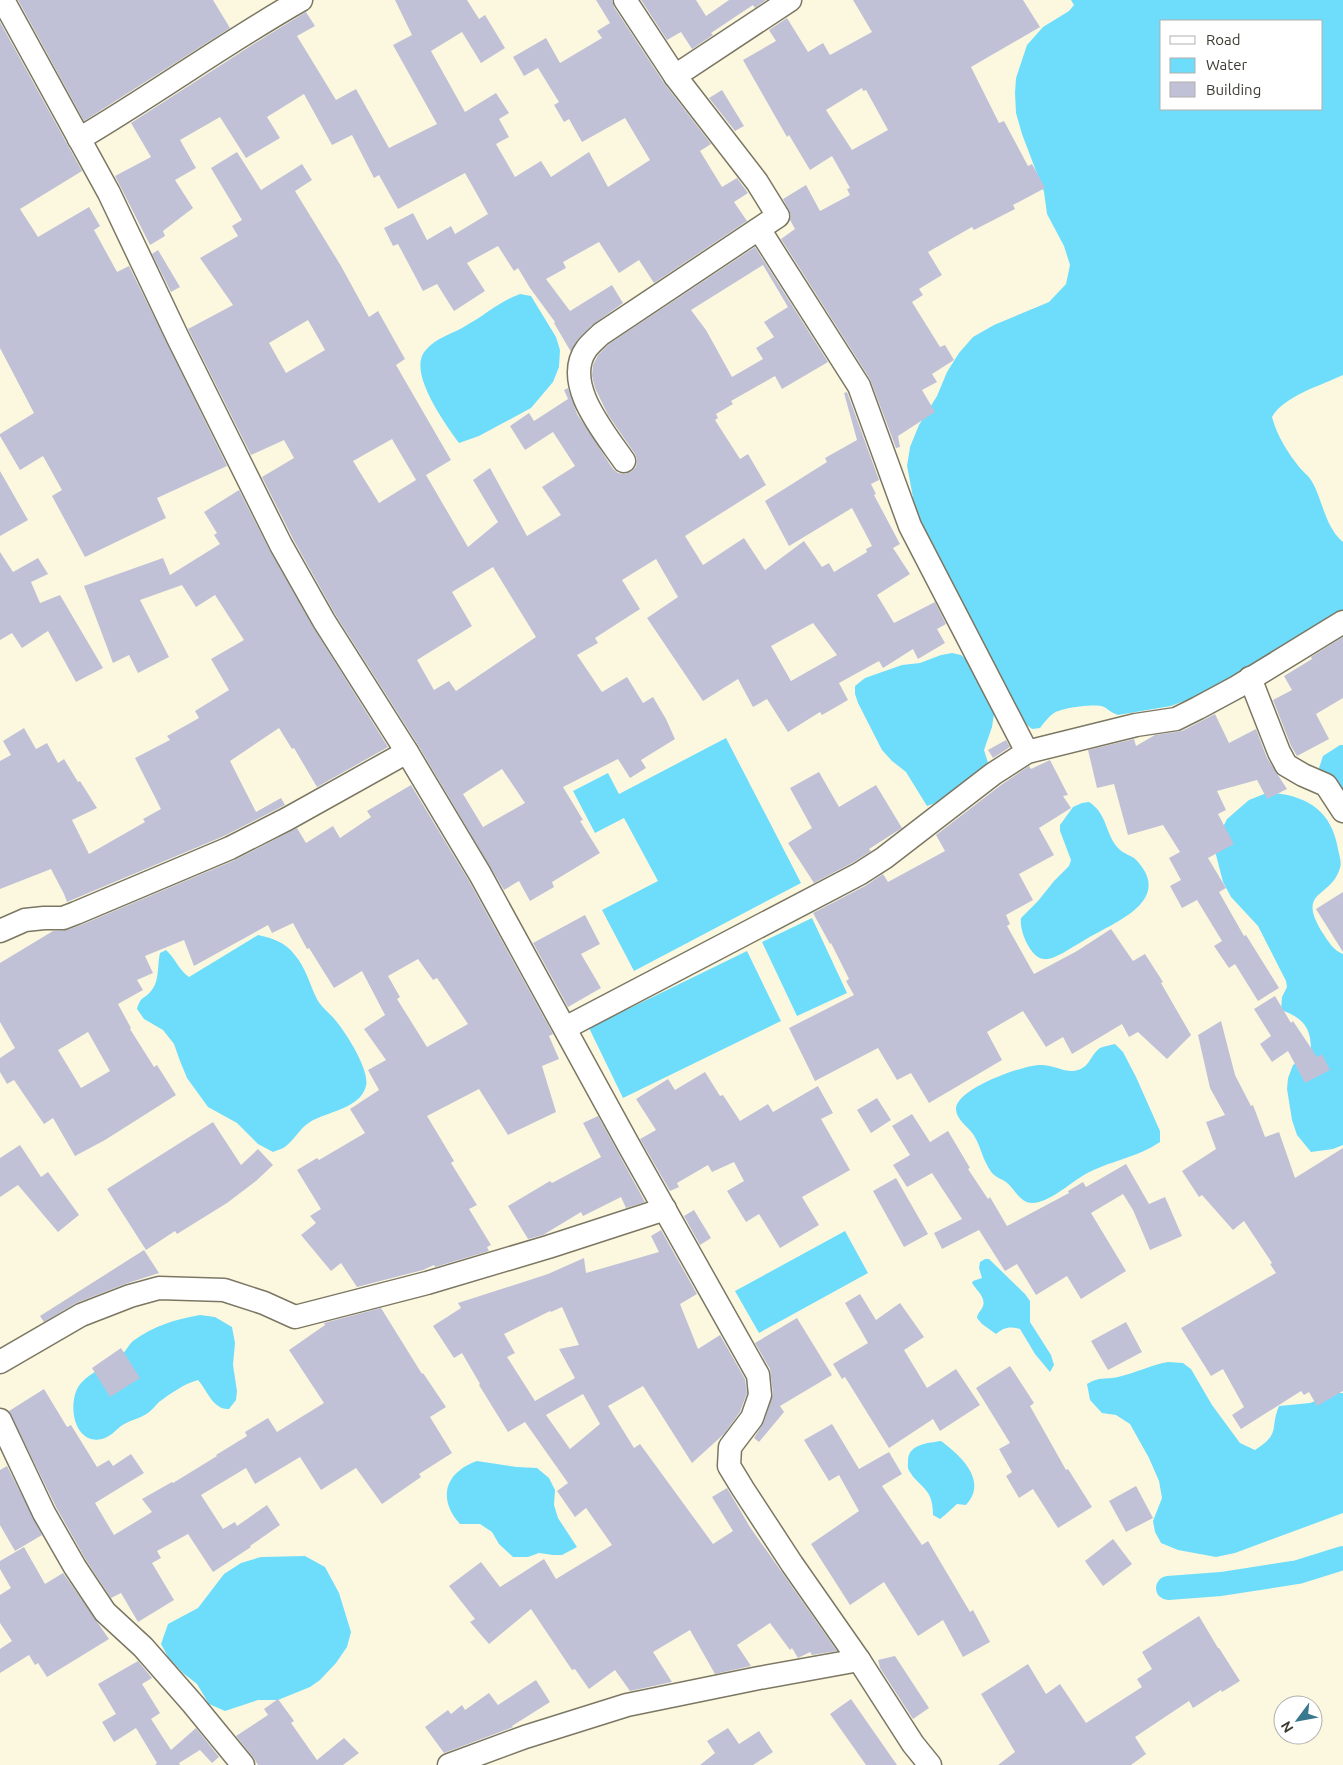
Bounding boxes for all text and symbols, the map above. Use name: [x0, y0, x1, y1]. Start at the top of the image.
legend: [1160, 20, 1323, 110]
text: Road: [1206, 31, 1241, 48]
text: Water: [1206, 56, 1247, 73]
text: Building: [1206, 81, 1261, 98]
north arrow: [1273, 1695, 1323, 1745]
text: N: [1277, 1718, 1297, 1736]

